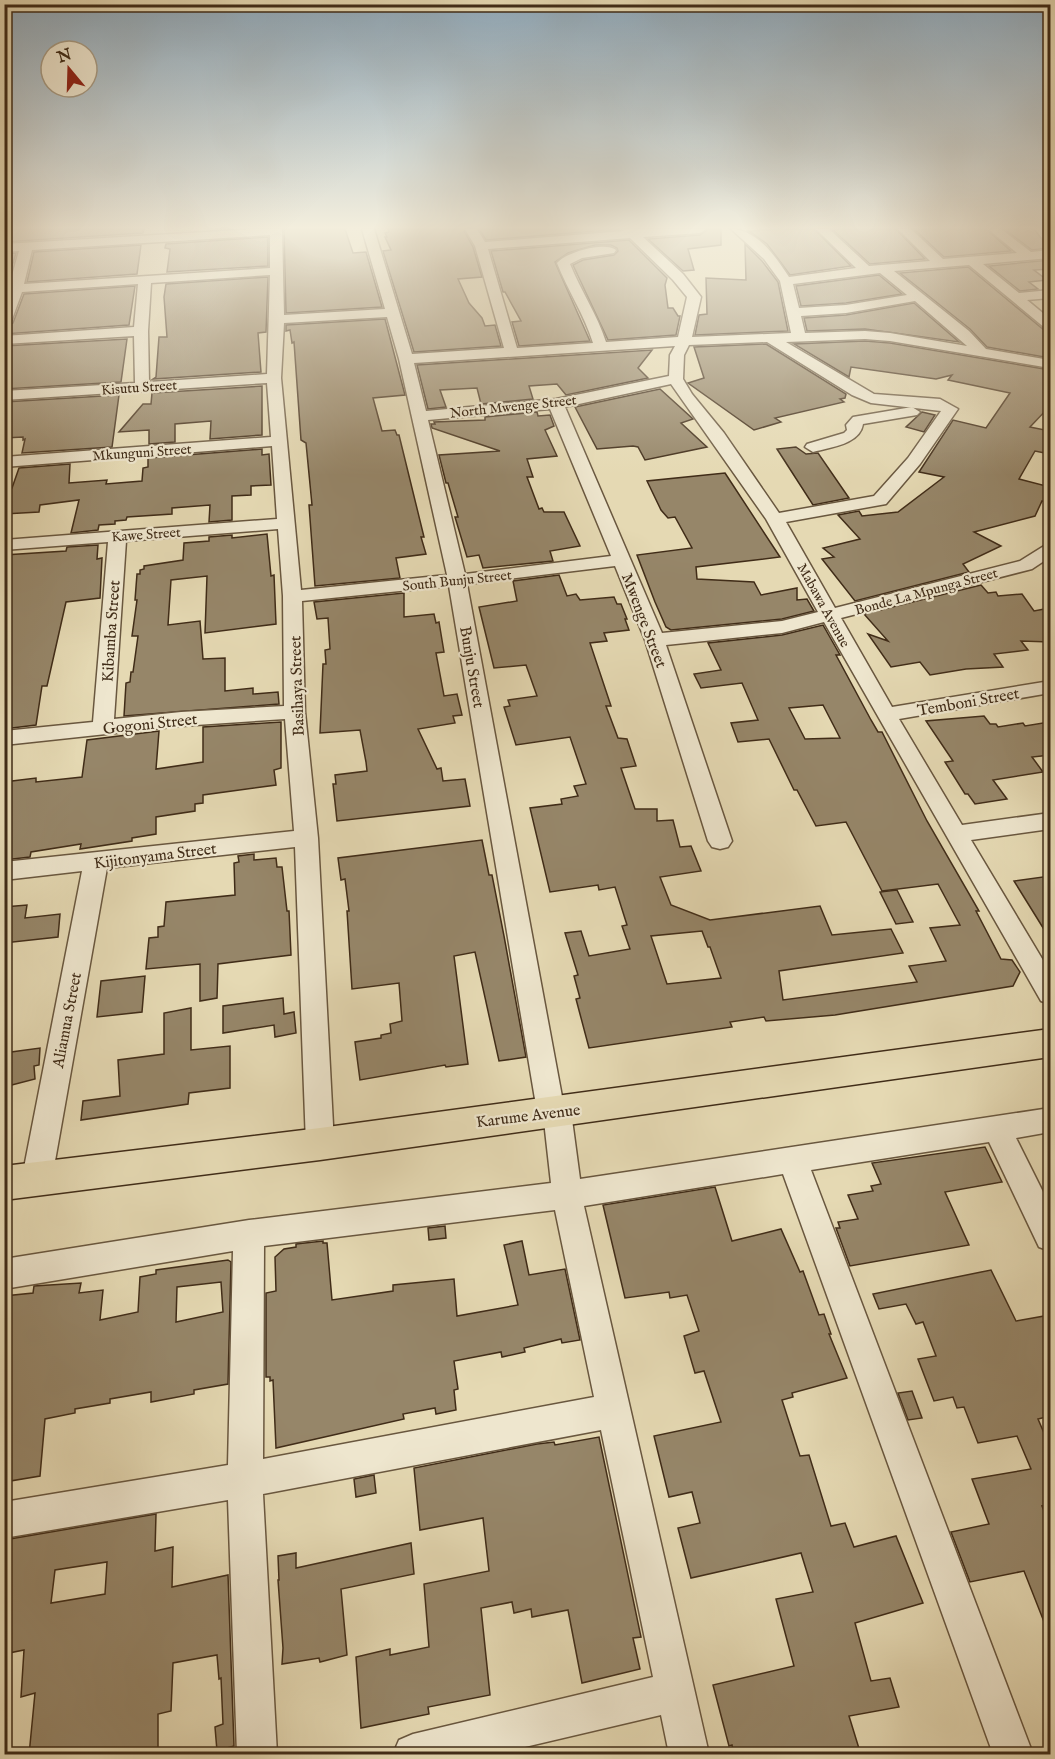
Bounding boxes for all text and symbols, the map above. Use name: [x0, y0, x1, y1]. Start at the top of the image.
north arrow: [39, 39, 99, 99]
text: N: [54, 45, 75, 69]
street label: Kisutu Street: [101, 376, 178, 400]
street label: North Mwenge Street: [449, 391, 578, 423]
street label: Mkunguni Street: [92, 441, 192, 465]
street label: Kawe Street: [111, 524, 181, 546]
street label: Mabawa Avenue: [793, 560, 854, 651]
street label: Bonde La Mpunga Street: [853, 564, 1000, 620]
street label: South Bunju Street: [402, 566, 513, 596]
street label: Mwenge Street: [616, 570, 671, 672]
street label: Kibamba Street: [98, 579, 126, 683]
street label: Bunju Street: [454, 625, 488, 710]
street label: Basihaya Street: [286, 635, 310, 737]
street label: Temboni Street: [916, 684, 1021, 722]
street label: Gogoni Street: [102, 710, 199, 740]
street label: Kijitonyama Street: [93, 839, 218, 874]
street label: Aliamua Street: [49, 970, 87, 1071]
street label: Karume Avenue: [475, 1101, 581, 1133]

